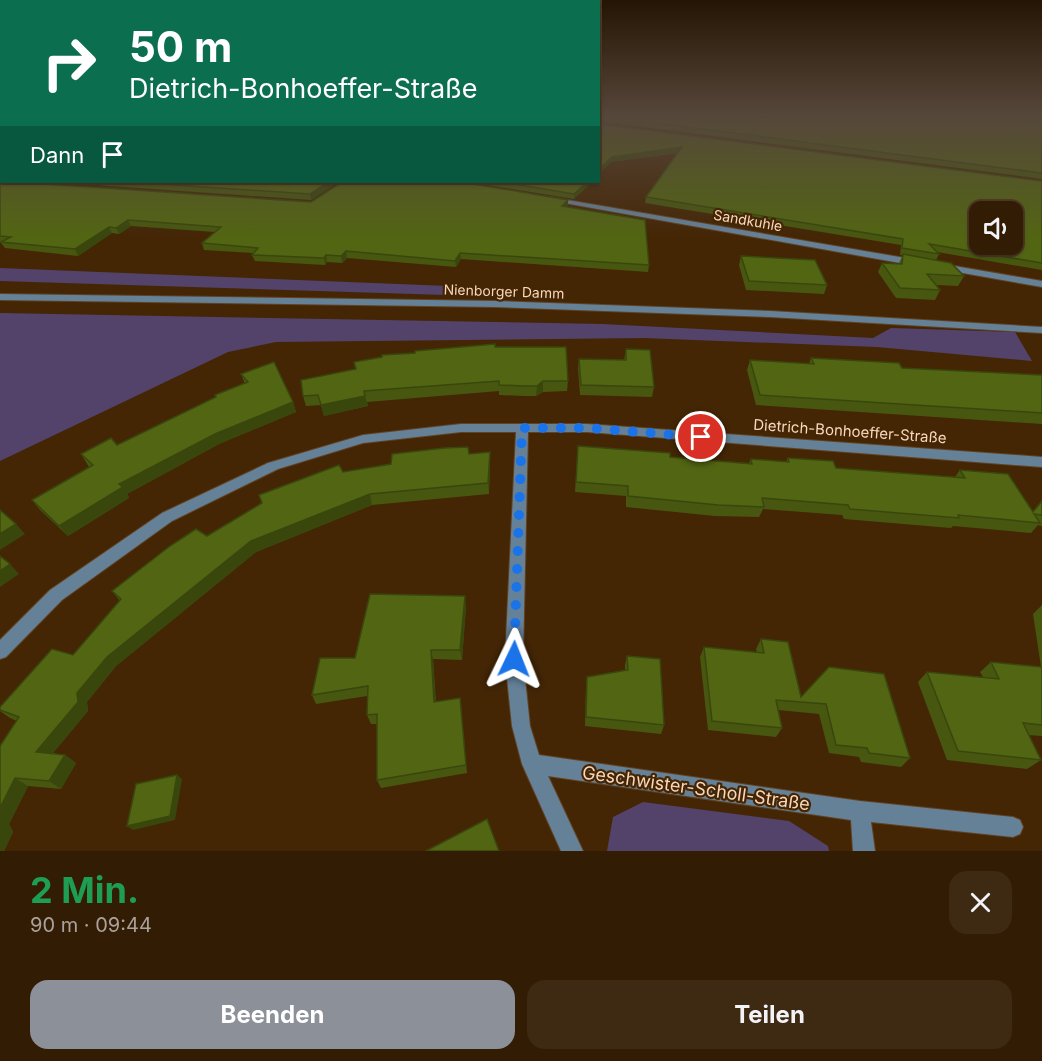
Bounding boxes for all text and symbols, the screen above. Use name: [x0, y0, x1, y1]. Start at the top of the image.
text: 50 m: [129, 21, 232, 72]
icon: right: [30, 24, 108, 102]
text: Dietrich-Bonhoeffer-Straße: [129, 72, 478, 105]
icon: arrive: [96, 138, 129, 171]
text: Dann: [30, 142, 84, 168]
map controls: [969, 201, 1023, 255]
button: sound: [969, 201, 1023, 255]
street label: Sandkuhle: [712, 206, 784, 234]
street label: Nienborger Damm: [443, 280, 565, 302]
pin: [675, 411, 726, 462]
street label: Dietrich-Bonhoeffer-Straße: [753, 415, 947, 447]
icon: arrive: [684, 420, 717, 453]
position arrow: [482, 627, 546, 691]
street label: Geschwister-Scholl-Straße: [581, 762, 811, 814]
text: 2 Min.: [30, 868, 139, 912]
button: close: [949, 871, 1012, 934]
text: 90 m · 09:44: [30, 913, 152, 937]
button: Beenden: [30, 980, 515, 1049]
button: Teilen: [527, 980, 1012, 1049]

